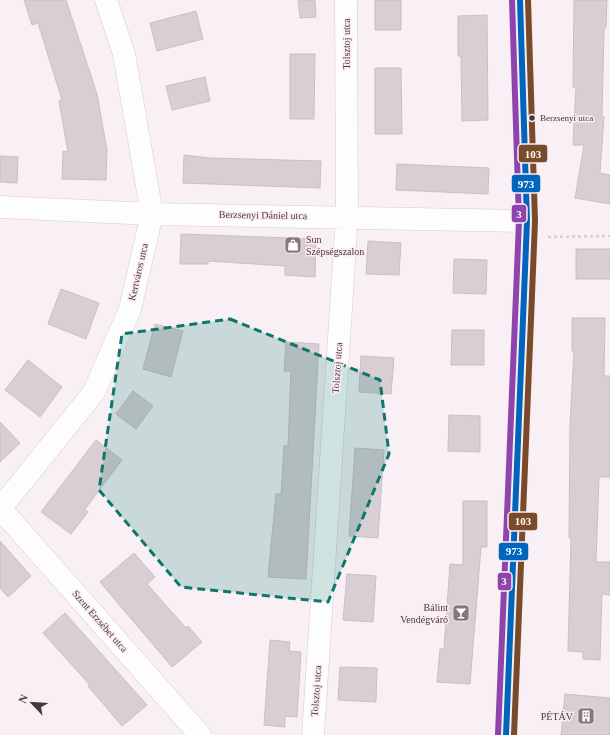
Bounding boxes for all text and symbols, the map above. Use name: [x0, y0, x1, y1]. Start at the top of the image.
street label: Tolsztoj utca: [341, 18, 352, 70]
marker: Berzsenyi utca: [527, 113, 537, 123]
place label: Berzsenyi utca: [540, 113, 593, 123]
line badge: 103: [518, 144, 548, 163]
text: 103: [525, 148, 542, 160]
line badge: 973: [511, 174, 541, 193]
text: 973: [518, 178, 535, 190]
line badge: 3: [511, 204, 527, 223]
text: 3: [516, 208, 522, 220]
street label: Berzsenyi Dániel utca: [219, 209, 308, 221]
place label: Sun Szépségszalon: [306, 234, 364, 257]
shop icon: Sun Szépségszalon: [283, 235, 303, 255]
street label: Kertváros utca: [126, 242, 150, 302]
street label: Tolsztoj utca: [330, 342, 344, 394]
line badge: 103: [508, 512, 538, 531]
text: 103: [515, 515, 532, 527]
line badge: 973: [498, 542, 529, 561]
text: 973: [506, 545, 523, 557]
line badge: 3: [497, 572, 512, 591]
text: 3: [501, 575, 507, 587]
street label: Szent Erzsébet utca: [70, 588, 130, 655]
place label: Bálint Vendégváró: [400, 602, 448, 625]
bar icon: Bálint Vendégváró: [451, 603, 471, 623]
street label: Tolsztoj utca: [309, 665, 323, 717]
north arrow: [12, 683, 52, 723]
text: N: [16, 693, 30, 705]
building icon: PÉTÁV: [576, 706, 596, 726]
place label: PÉTÁV: [541, 711, 574, 722]

